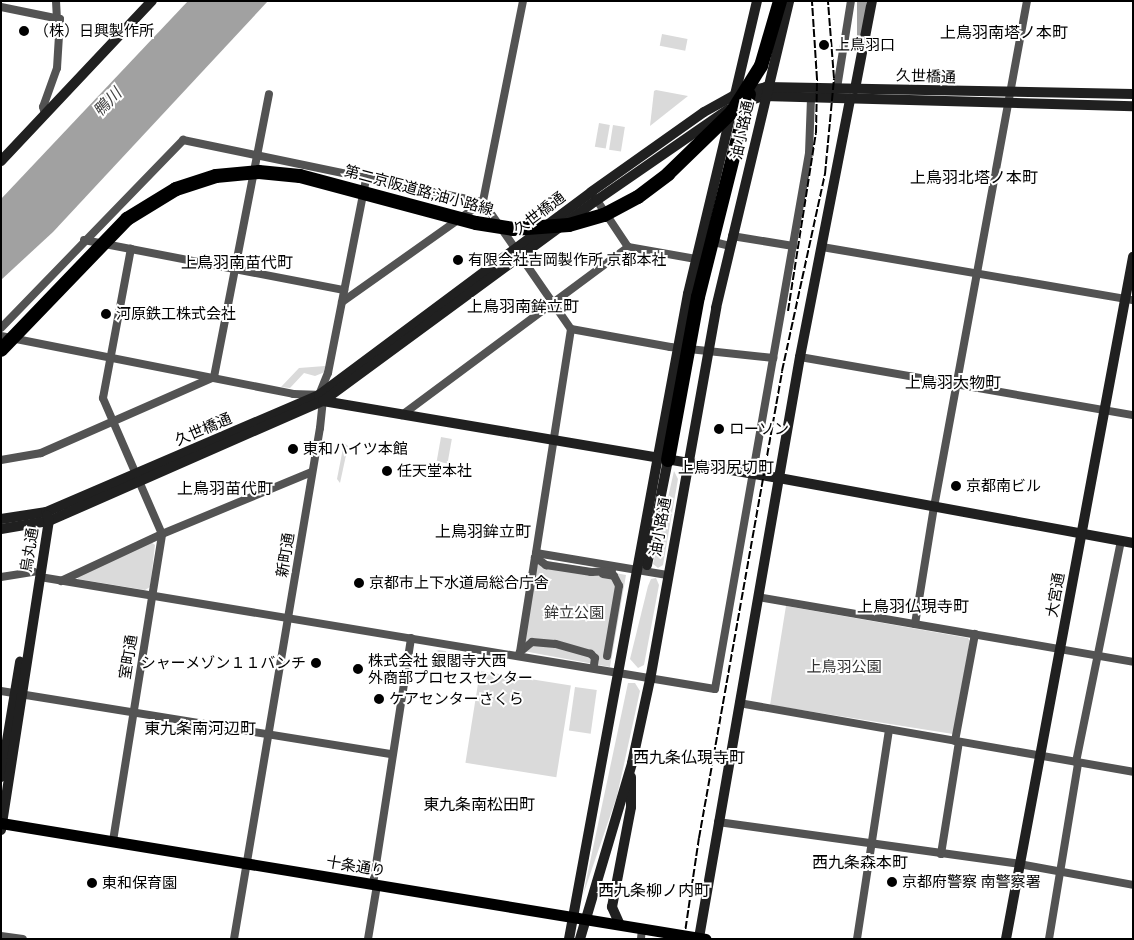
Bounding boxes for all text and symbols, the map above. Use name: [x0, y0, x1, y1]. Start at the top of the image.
place label: （株）日興製作所: [34, 22, 154, 40]
district label: 上鳥羽南塔ノ本町: [940, 22, 1068, 42]
marker: （株）日興製作所: [18, 25, 30, 37]
place label: 上鳥羽口: [835, 36, 895, 54]
marker: 上鳥羽口: [817, 38, 831, 52]
street label: 久世橋通: [896, 66, 956, 86]
water label: 鴨川: [89, 84, 125, 120]
street label: 油小路通: [727, 99, 757, 161]
street label: 第二京阪道路;油小路線: [343, 161, 495, 219]
district label: 上鳥羽北塔ノ本町: [910, 167, 1038, 187]
street label: 久世橋通: [510, 188, 568, 238]
place label: 有限会社吉岡製作所 京都本社: [468, 251, 666, 269]
district label: 上鳥羽南苗代町: [181, 252, 293, 272]
marker: 有限会社吉岡製作所 京都本社: [452, 254, 464, 266]
district label: 上鳥羽南鉾立町: [467, 296, 579, 316]
place label: 河原鉄工株式会社: [116, 305, 236, 323]
marker: 河原鉄工株式会社: [100, 308, 112, 320]
district label: 上鳥羽大物町: [905, 372, 1001, 392]
street label: 久世橋通: [172, 409, 234, 449]
place label: ローソン: [729, 420, 789, 438]
marker: ローソン: [713, 423, 725, 435]
place label: 東和ハイツ本館: [303, 440, 408, 458]
marker: 東和ハイツ本館: [287, 443, 299, 455]
district label: 上鳥羽尻切町: [678, 457, 774, 477]
place label: 任天堂本社: [397, 462, 472, 480]
marker: 任天堂本社: [381, 465, 393, 477]
place label: 京都南ビル: [966, 477, 1041, 495]
district label: 上鳥羽苗代町: [177, 478, 273, 498]
marker: 京都南ビル: [950, 480, 962, 492]
street label: 油小路通: [646, 496, 674, 558]
district label: 上鳥羽鉾立町: [435, 521, 531, 541]
street label: 烏丸通: [17, 526, 41, 574]
street label: 新町通: [273, 531, 297, 579]
street label: 大宮通: [1042, 571, 1068, 619]
place label: 京都市上下水道局総合庁舎: [369, 574, 549, 592]
marker: 京都市上下水道局総合庁舎: [353, 577, 365, 589]
district label: 上鳥羽仏現寺町: [857, 596, 969, 616]
park label: 鉾立公園: [544, 604, 604, 622]
street label: 室町通: [116, 633, 140, 681]
place label: 株式会社 銀閣寺大西 外商部プロセスセンター: [368, 651, 533, 686]
place label: シャーメゾン１１バンチ: [141, 654, 306, 672]
marker: シャーメゾン１１バンチ: [310, 657, 322, 669]
park label: 上鳥羽公園: [807, 658, 881, 676]
marker: 株式会社 銀閣寺大西 外商部プロセスセンター: [352, 663, 364, 675]
place label: ケアセンターさくら: [389, 690, 524, 708]
marker: ケアセンターさくら: [373, 693, 385, 705]
district label: 東九条南河辺町: [144, 718, 256, 738]
district label: 西九条仏現寺町: [633, 747, 745, 767]
district label: 東九条南松田町: [423, 794, 535, 814]
street label: 十条通り: [325, 852, 387, 880]
district label: 西九条森本町: [812, 852, 908, 872]
place label: 京都府警察 南警察署: [902, 873, 1040, 891]
place label: 東和保育園: [102, 874, 177, 892]
marker: 京都府警察 南警察署: [886, 876, 898, 888]
marker: 東和保育園: [86, 877, 98, 889]
district label: 西九条柳ノ内町: [598, 880, 710, 900]

